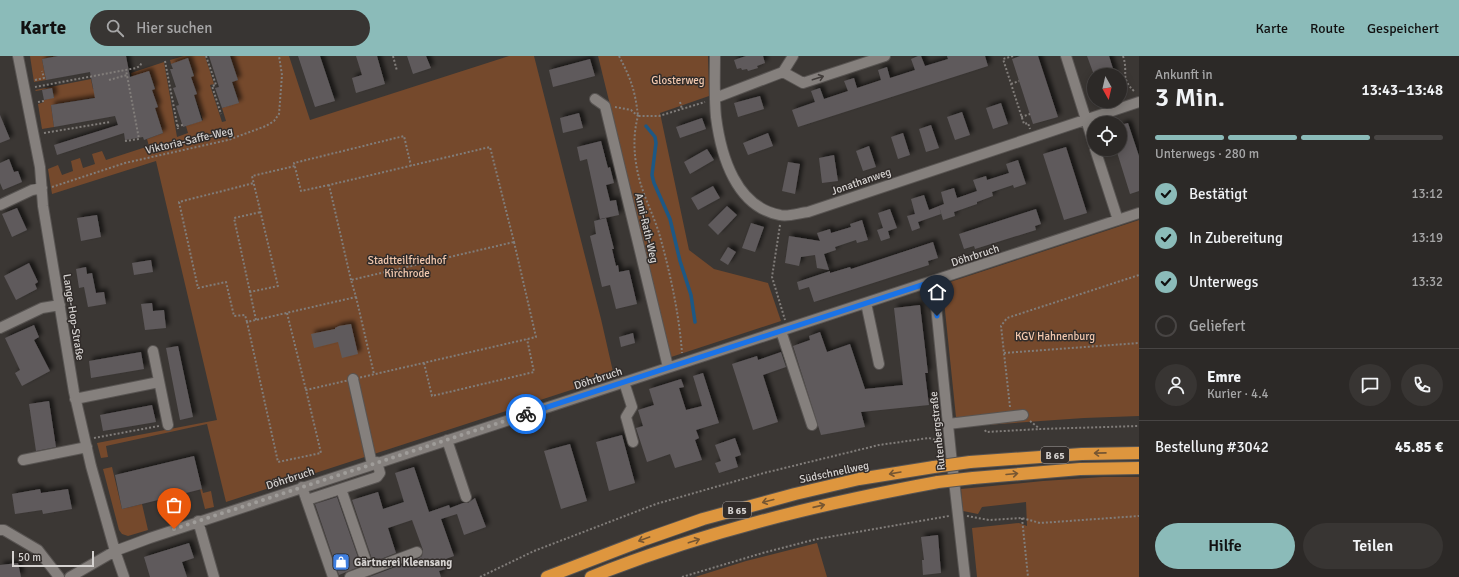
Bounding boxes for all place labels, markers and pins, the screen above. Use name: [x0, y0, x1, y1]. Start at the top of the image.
pin: [920, 275, 954, 316]
pin: [157, 488, 191, 529]
shop icon: Gärtnerei Kleensang: [331, 552, 351, 572]
place label: Gärtnerei Kleensang: [354, 556, 452, 569]

